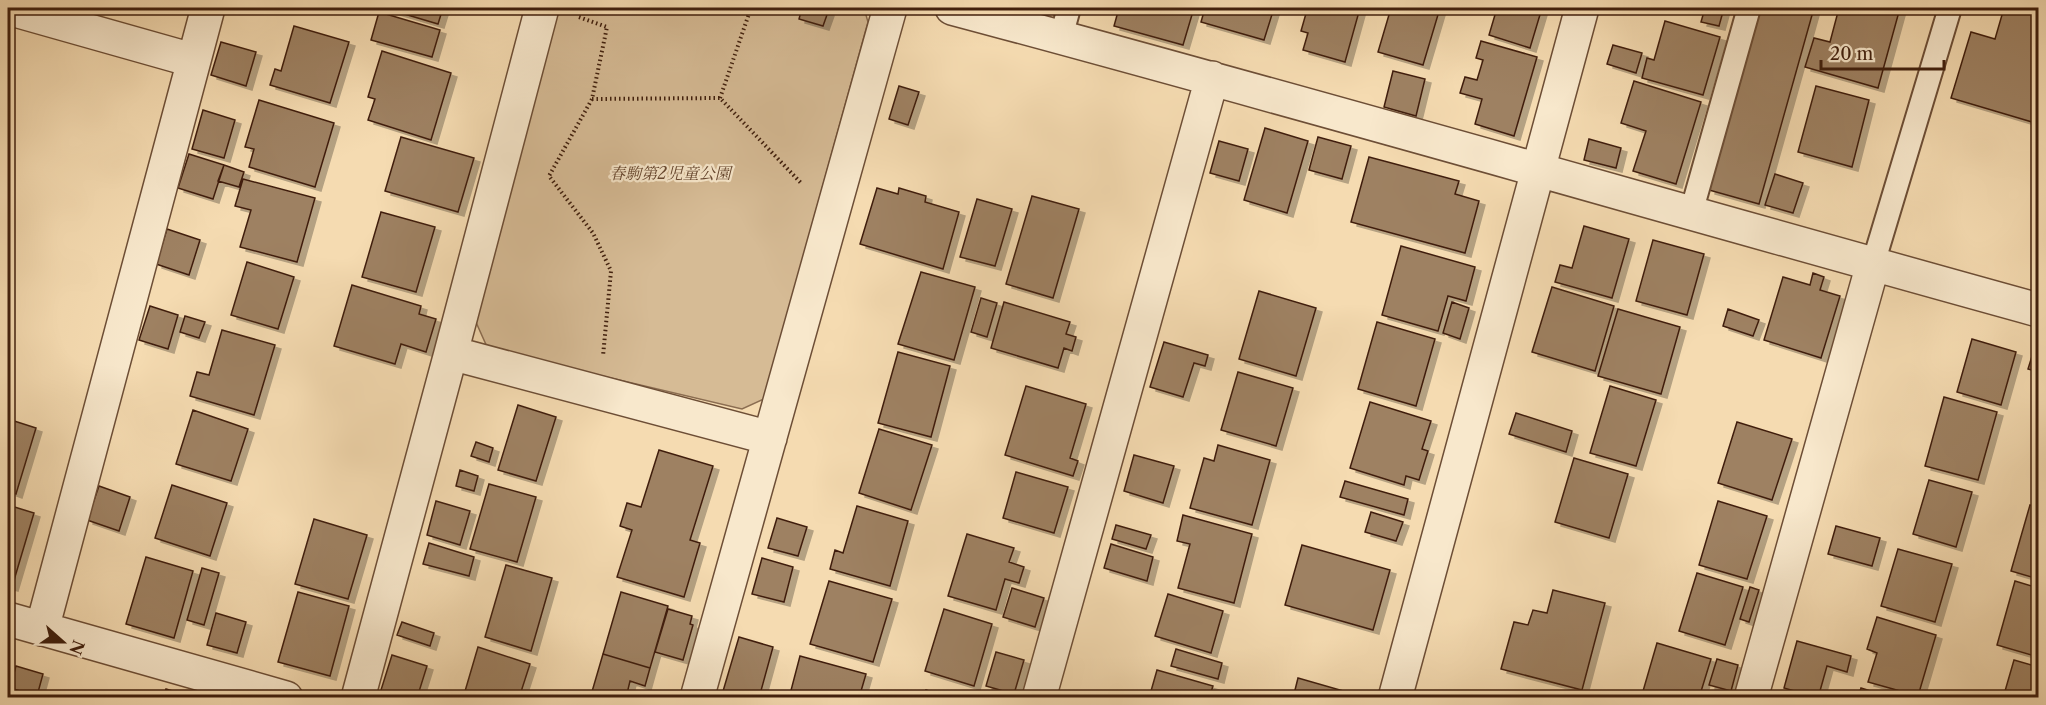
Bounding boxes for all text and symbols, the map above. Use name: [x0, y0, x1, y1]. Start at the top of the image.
scale bar: [1821, 33, 1944, 71]
text: 20 m: [1830, 43, 1874, 65]
park label: 春駒第2児童公園: [609, 163, 734, 183]
north arrow: [33, 612, 93, 672]
text: N: [65, 637, 89, 658]

